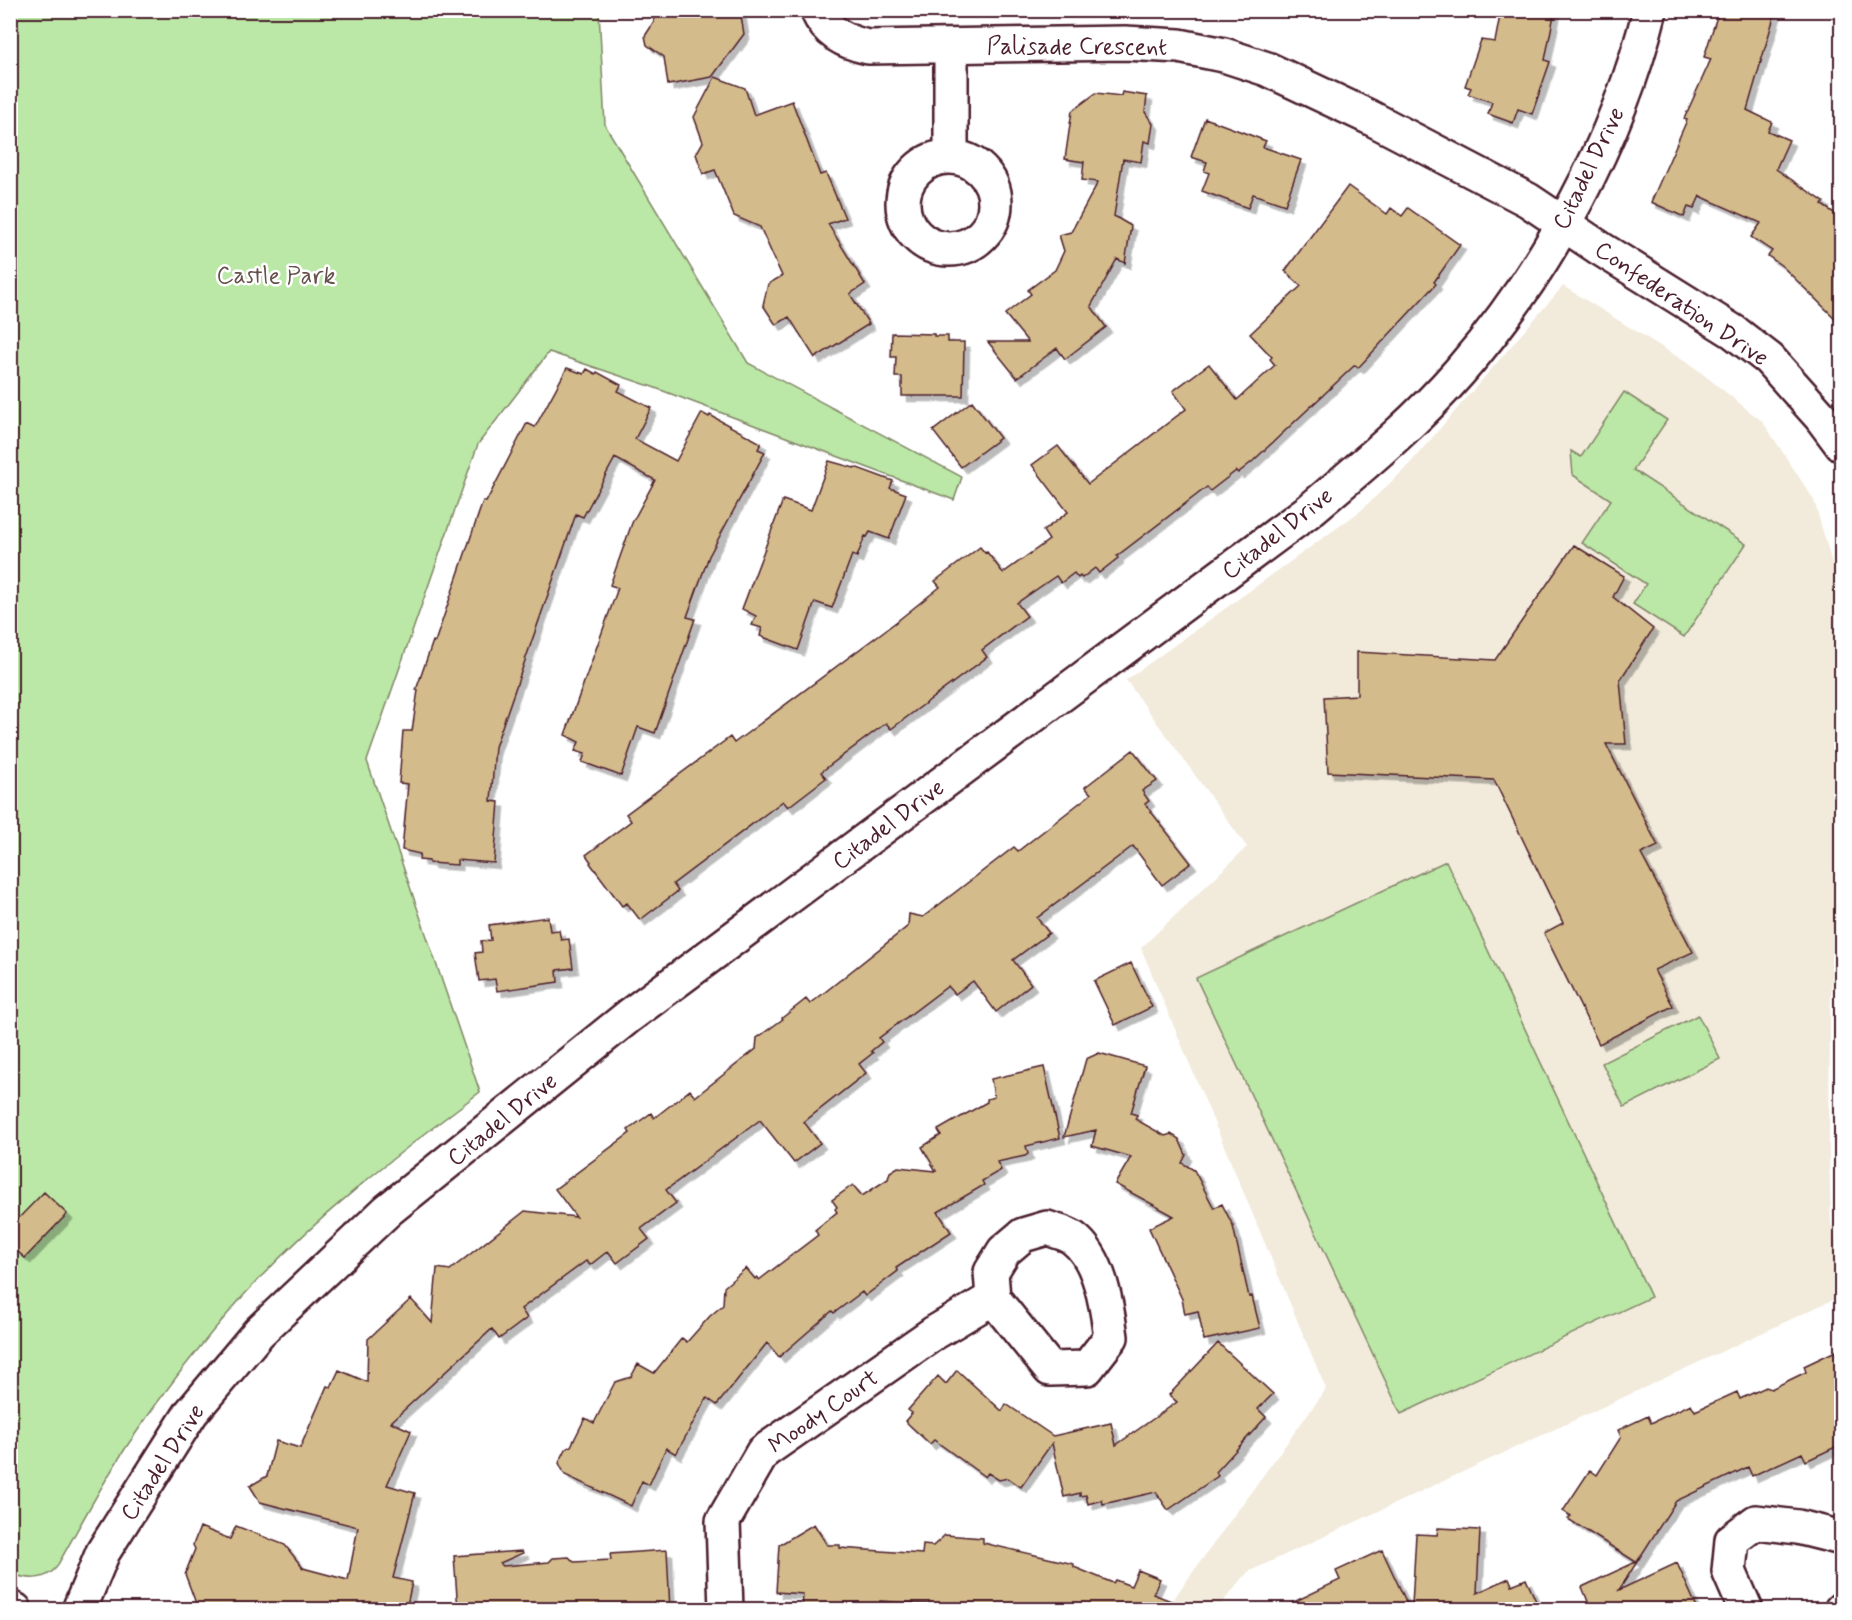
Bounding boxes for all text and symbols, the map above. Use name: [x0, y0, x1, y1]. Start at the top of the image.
street label: Palisade Crescent: [987, 32, 1167, 63]
street label: Citadel Drive: [1546, 102, 1632, 235]
street label: Confederation Drive: [1588, 234, 1774, 374]
park label: Castle Park: [216, 261, 336, 292]
street label: Citadel Drive: [1216, 481, 1340, 587]
street label: Citadel Drive: [826, 773, 951, 878]
street label: Citadel Drive: [441, 1066, 564, 1174]
street label: Moody Court: [763, 1363, 885, 1462]
street label: Citadel Drive: [114, 1399, 213, 1527]

